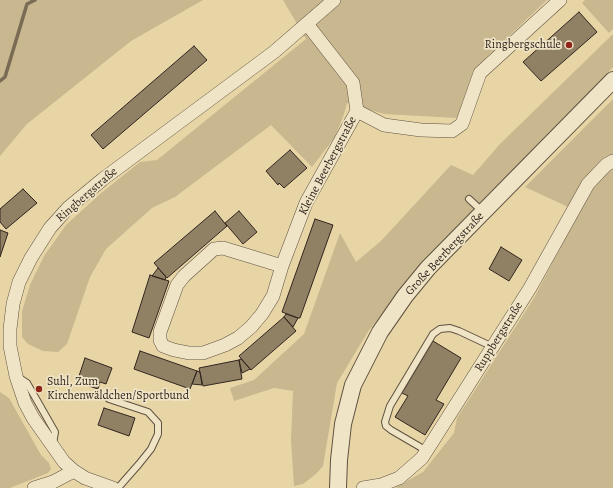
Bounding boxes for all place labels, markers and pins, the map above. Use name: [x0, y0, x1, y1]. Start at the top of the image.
place label: Ringbergschule: [485, 38, 561, 52]
marker: Ringbergschule: [564, 40, 574, 50]
place label: Suhl, Zum Kirchenwäldchen/Sportbund: [47, 375, 189, 403]
marker: Suhl, Zum Kirchenwäldchen/Sportbund: [34, 384, 44, 394]

